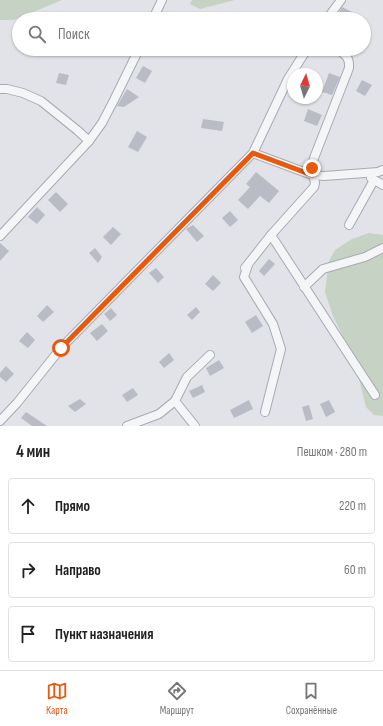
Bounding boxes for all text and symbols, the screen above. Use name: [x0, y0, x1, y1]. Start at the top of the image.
search box: [12, 12, 371, 56]
icon: search: [26, 23, 48, 45]
text: Поиск: [58, 25, 90, 44]
north arrow: [287, 68, 323, 104]
route end: [303, 159, 321, 177]
route start: [52, 339, 70, 357]
text: 4 мин: [16, 442, 50, 462]
text: Пешком · 280 m: [297, 444, 367, 460]
icon: ahead: [17, 495, 39, 517]
text: Прямо: [55, 497, 90, 516]
text: 220 m: [339, 498, 366, 514]
icon: right: [17, 559, 39, 581]
text: Направо: [55, 561, 101, 580]
text: 60 m: [344, 562, 366, 578]
icon: arrive: [17, 623, 39, 645]
text: Пункт назначения: [55, 625, 153, 644]
tab: Карта: [46, 680, 68, 717]
tab: Маршрут: [160, 680, 194, 717]
tab: Сохранённые: [286, 680, 337, 717]

